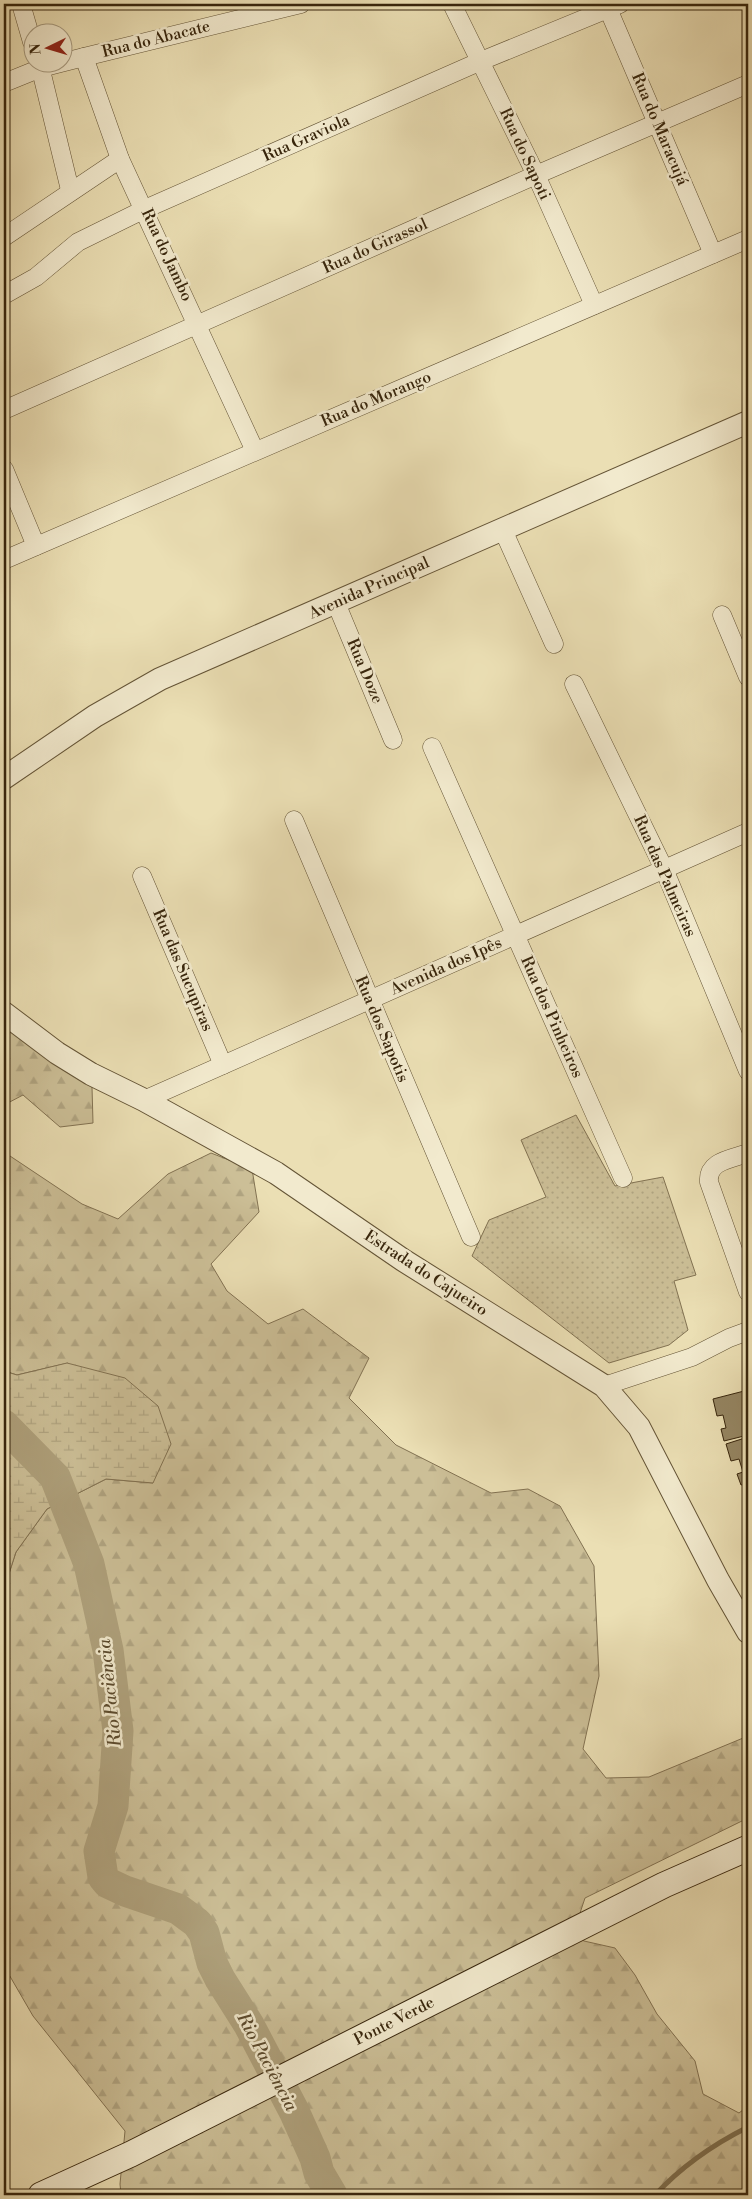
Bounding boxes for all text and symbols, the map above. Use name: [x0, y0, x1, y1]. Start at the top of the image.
street label: Rua do Abacate: [100, 16, 212, 62]
north arrow: [22, 22, 72, 72]
text: N: [27, 43, 45, 55]
street label: Rua do Maracujá: [627, 70, 693, 189]
street label: Rua do Sapoti: [495, 105, 555, 203]
street label: Rua Graviola: [259, 110, 353, 166]
street label: Rua do Jambo: [137, 205, 197, 305]
street label: Rua do Girassol: [319, 214, 431, 278]
street label: Rua do Morango: [318, 367, 434, 431]
street label: Avenida Principal: [305, 552, 433, 624]
street label: Rua Doze: [342, 635, 388, 707]
street label: Rua das Palmeiras: [629, 812, 701, 940]
street label: Rua das Sucupiras: [148, 906, 218, 1034]
street label: Avenida dos Ipês: [386, 932, 505, 1000]
street label: Rua dos Pinheiros: [516, 953, 588, 1081]
street label: Rua dos Sapotis: [351, 973, 413, 1085]
street label: Estrada do Cajueiro: [361, 1226, 491, 1320]
water label: Rio Paciência: [93, 1637, 127, 1749]
street label: Ponte Verde: [351, 1992, 437, 2050]
water label: Rio Paciência: [231, 2008, 303, 2116]

